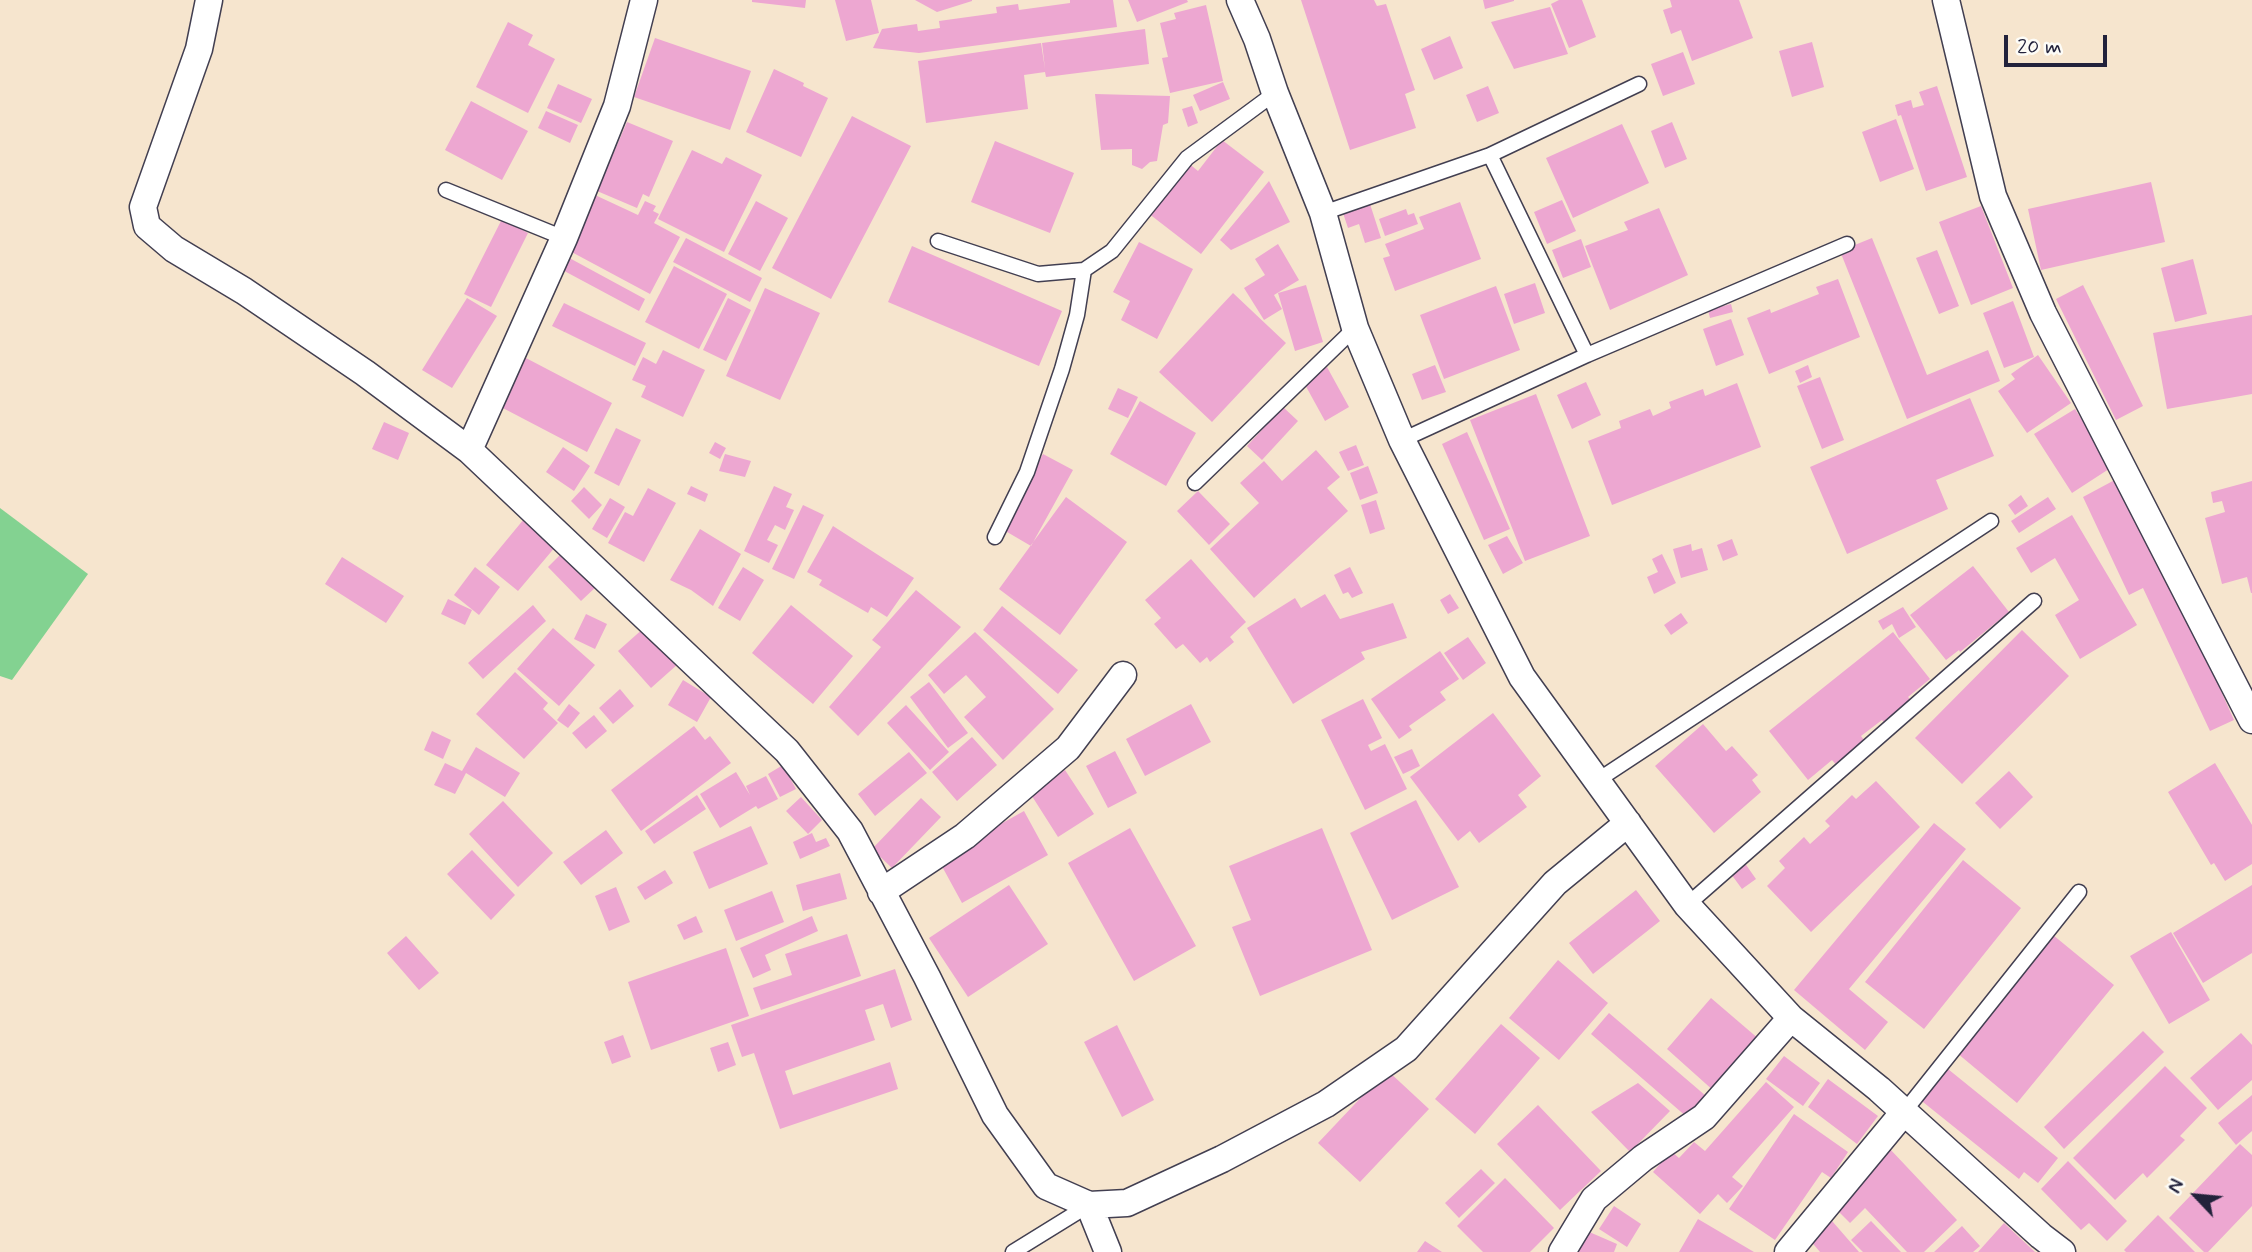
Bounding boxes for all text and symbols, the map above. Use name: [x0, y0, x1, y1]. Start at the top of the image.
scale bar: [2007, 21, 2110, 65]
text: 20 m: [2017, 33, 2062, 61]
north arrow: [2161, 1161, 2231, 1231]
text: N: [2163, 1175, 2191, 1198]

